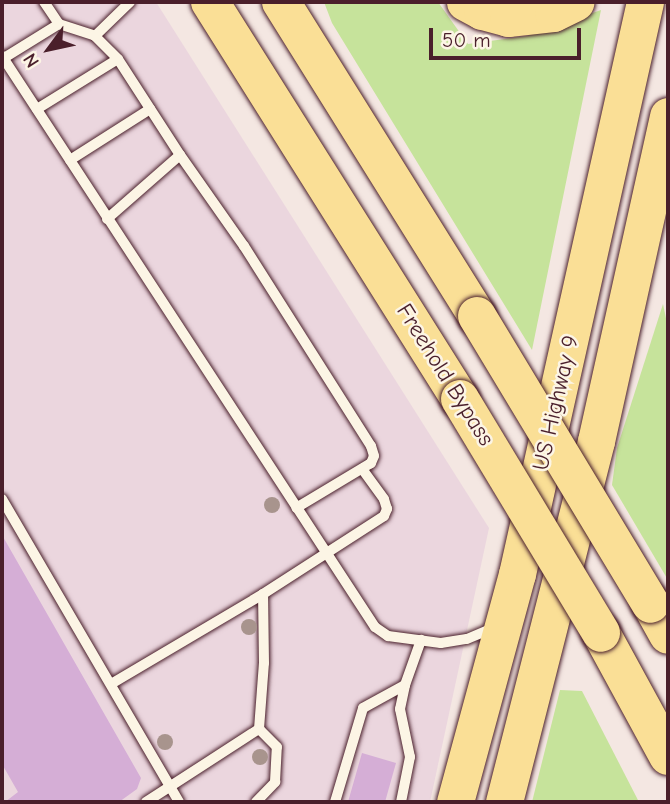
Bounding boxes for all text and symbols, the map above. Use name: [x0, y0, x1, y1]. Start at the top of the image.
north arrow: [14, 14, 84, 84]
scale bar: [432, 14, 584, 58]
text: 50 m: [442, 28, 491, 52]
text: N: [19, 49, 44, 72]
street label: Freehold Bypass: [390, 299, 500, 451]
street label: US Highway 9: [527, 333, 585, 473]

